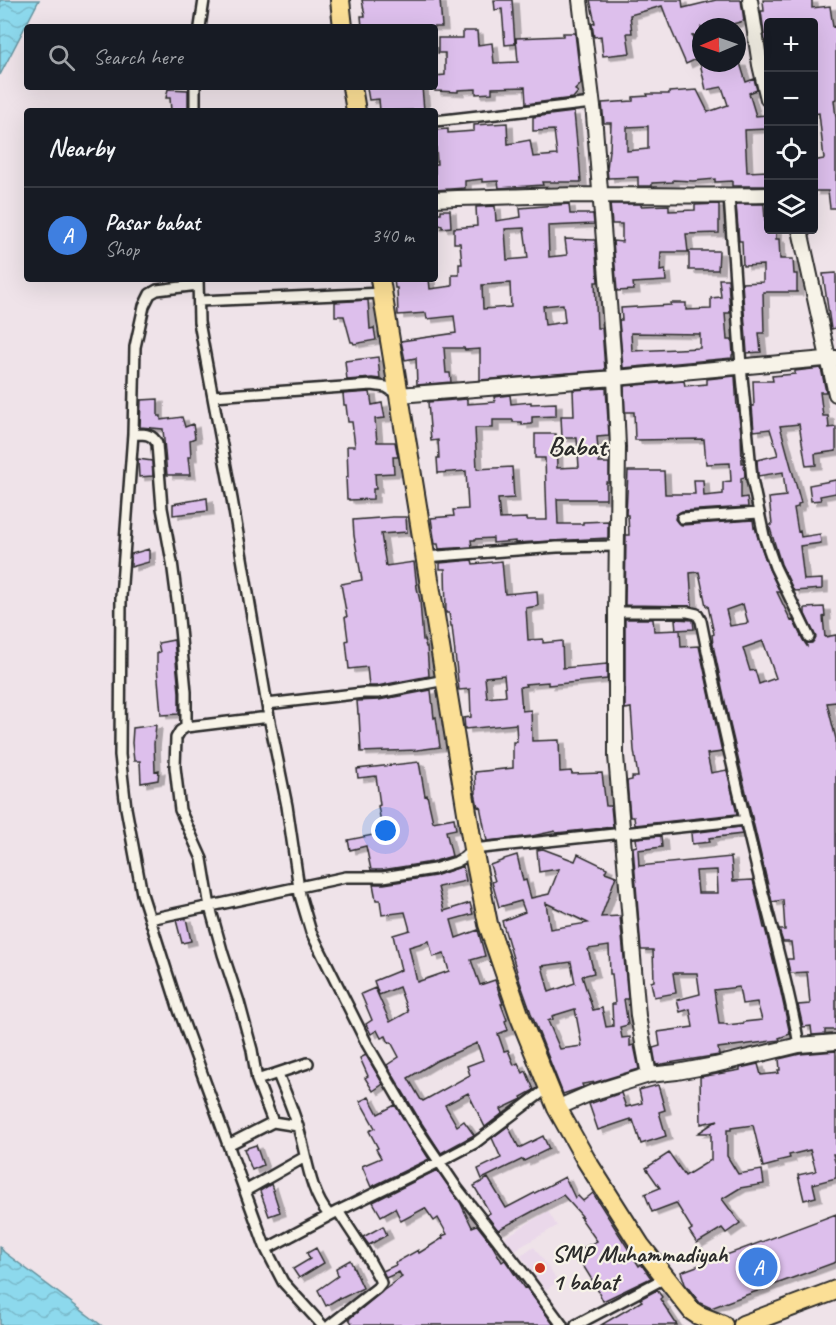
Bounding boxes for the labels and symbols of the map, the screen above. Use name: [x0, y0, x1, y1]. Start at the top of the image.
north arrow: [692, 18, 746, 72]
district label: Babat: [548, 429, 609, 463]
your location: [371, 816, 400, 845]
place label: SMP Muhammadiyah 1 babat: [552, 1239, 728, 1297]
pin: A: [738, 1244, 777, 1290]
marker: SMP Muhammadiyah 1 babat: [533, 1261, 547, 1275]

